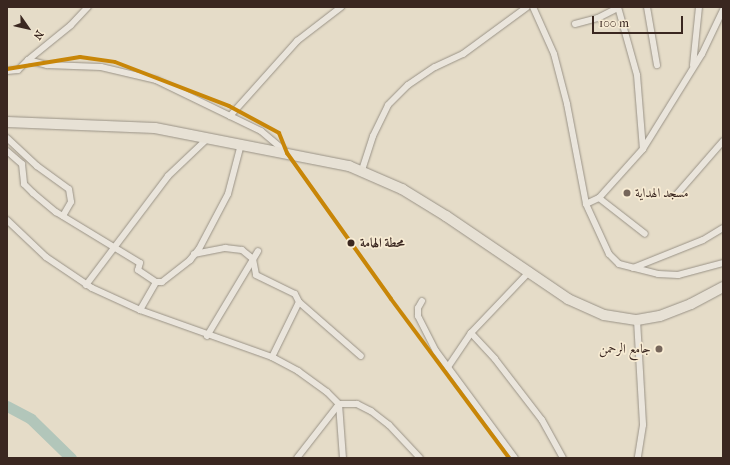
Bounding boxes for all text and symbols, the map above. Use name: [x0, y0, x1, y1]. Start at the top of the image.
north arrow: [8, 8, 48, 48]
scale bar: [594, 8, 685, 34]
text: 100 m: [599, 16, 629, 30]
text: N: [31, 28, 46, 42]
place label: مسجد الهداية: [635, 185, 688, 201]
marker: مسجد الهداية: [622, 188, 632, 198]
place label: محطة الهامة: [360, 235, 405, 251]
marker: محطة الهامة: [345, 237, 357, 249]
place label: جامع الرحمن: [599, 341, 651, 357]
marker: جامع الرحمن: [654, 344, 664, 354]

